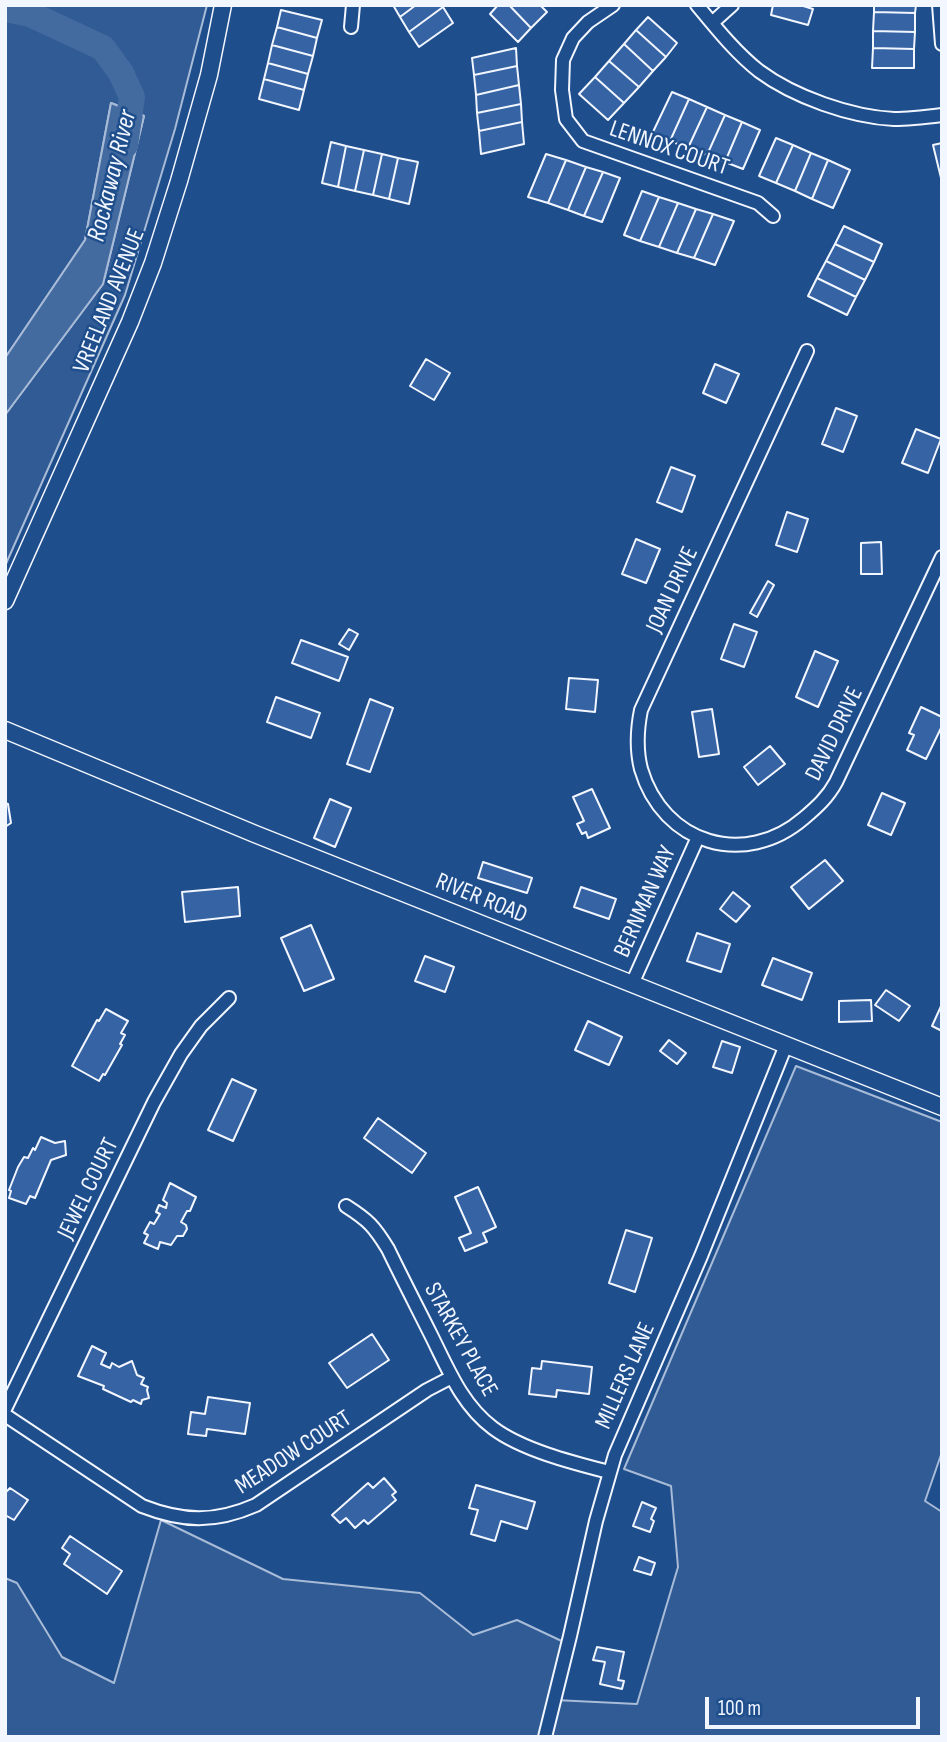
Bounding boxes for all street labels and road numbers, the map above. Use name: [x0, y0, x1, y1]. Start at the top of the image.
street label: LENNOX COURT: [605, 115, 733, 183]
street label: VREELAND AVENUE: [68, 225, 152, 377]
street label: JOAN DRIVE: [641, 542, 705, 638]
street label: DAVID DRIVE: [800, 682, 870, 786]
street label: BERNMAN WAY: [609, 842, 683, 962]
street label: RIVER ROAD: [431, 868, 531, 930]
street label: JEWEL COURT: [52, 1134, 126, 1244]
street label: STARKEY PLACE: [417, 1278, 503, 1402]
street label: MILLERS LANE: [590, 1318, 662, 1434]
street label: MEADOW COURT: [230, 1405, 358, 1501]

